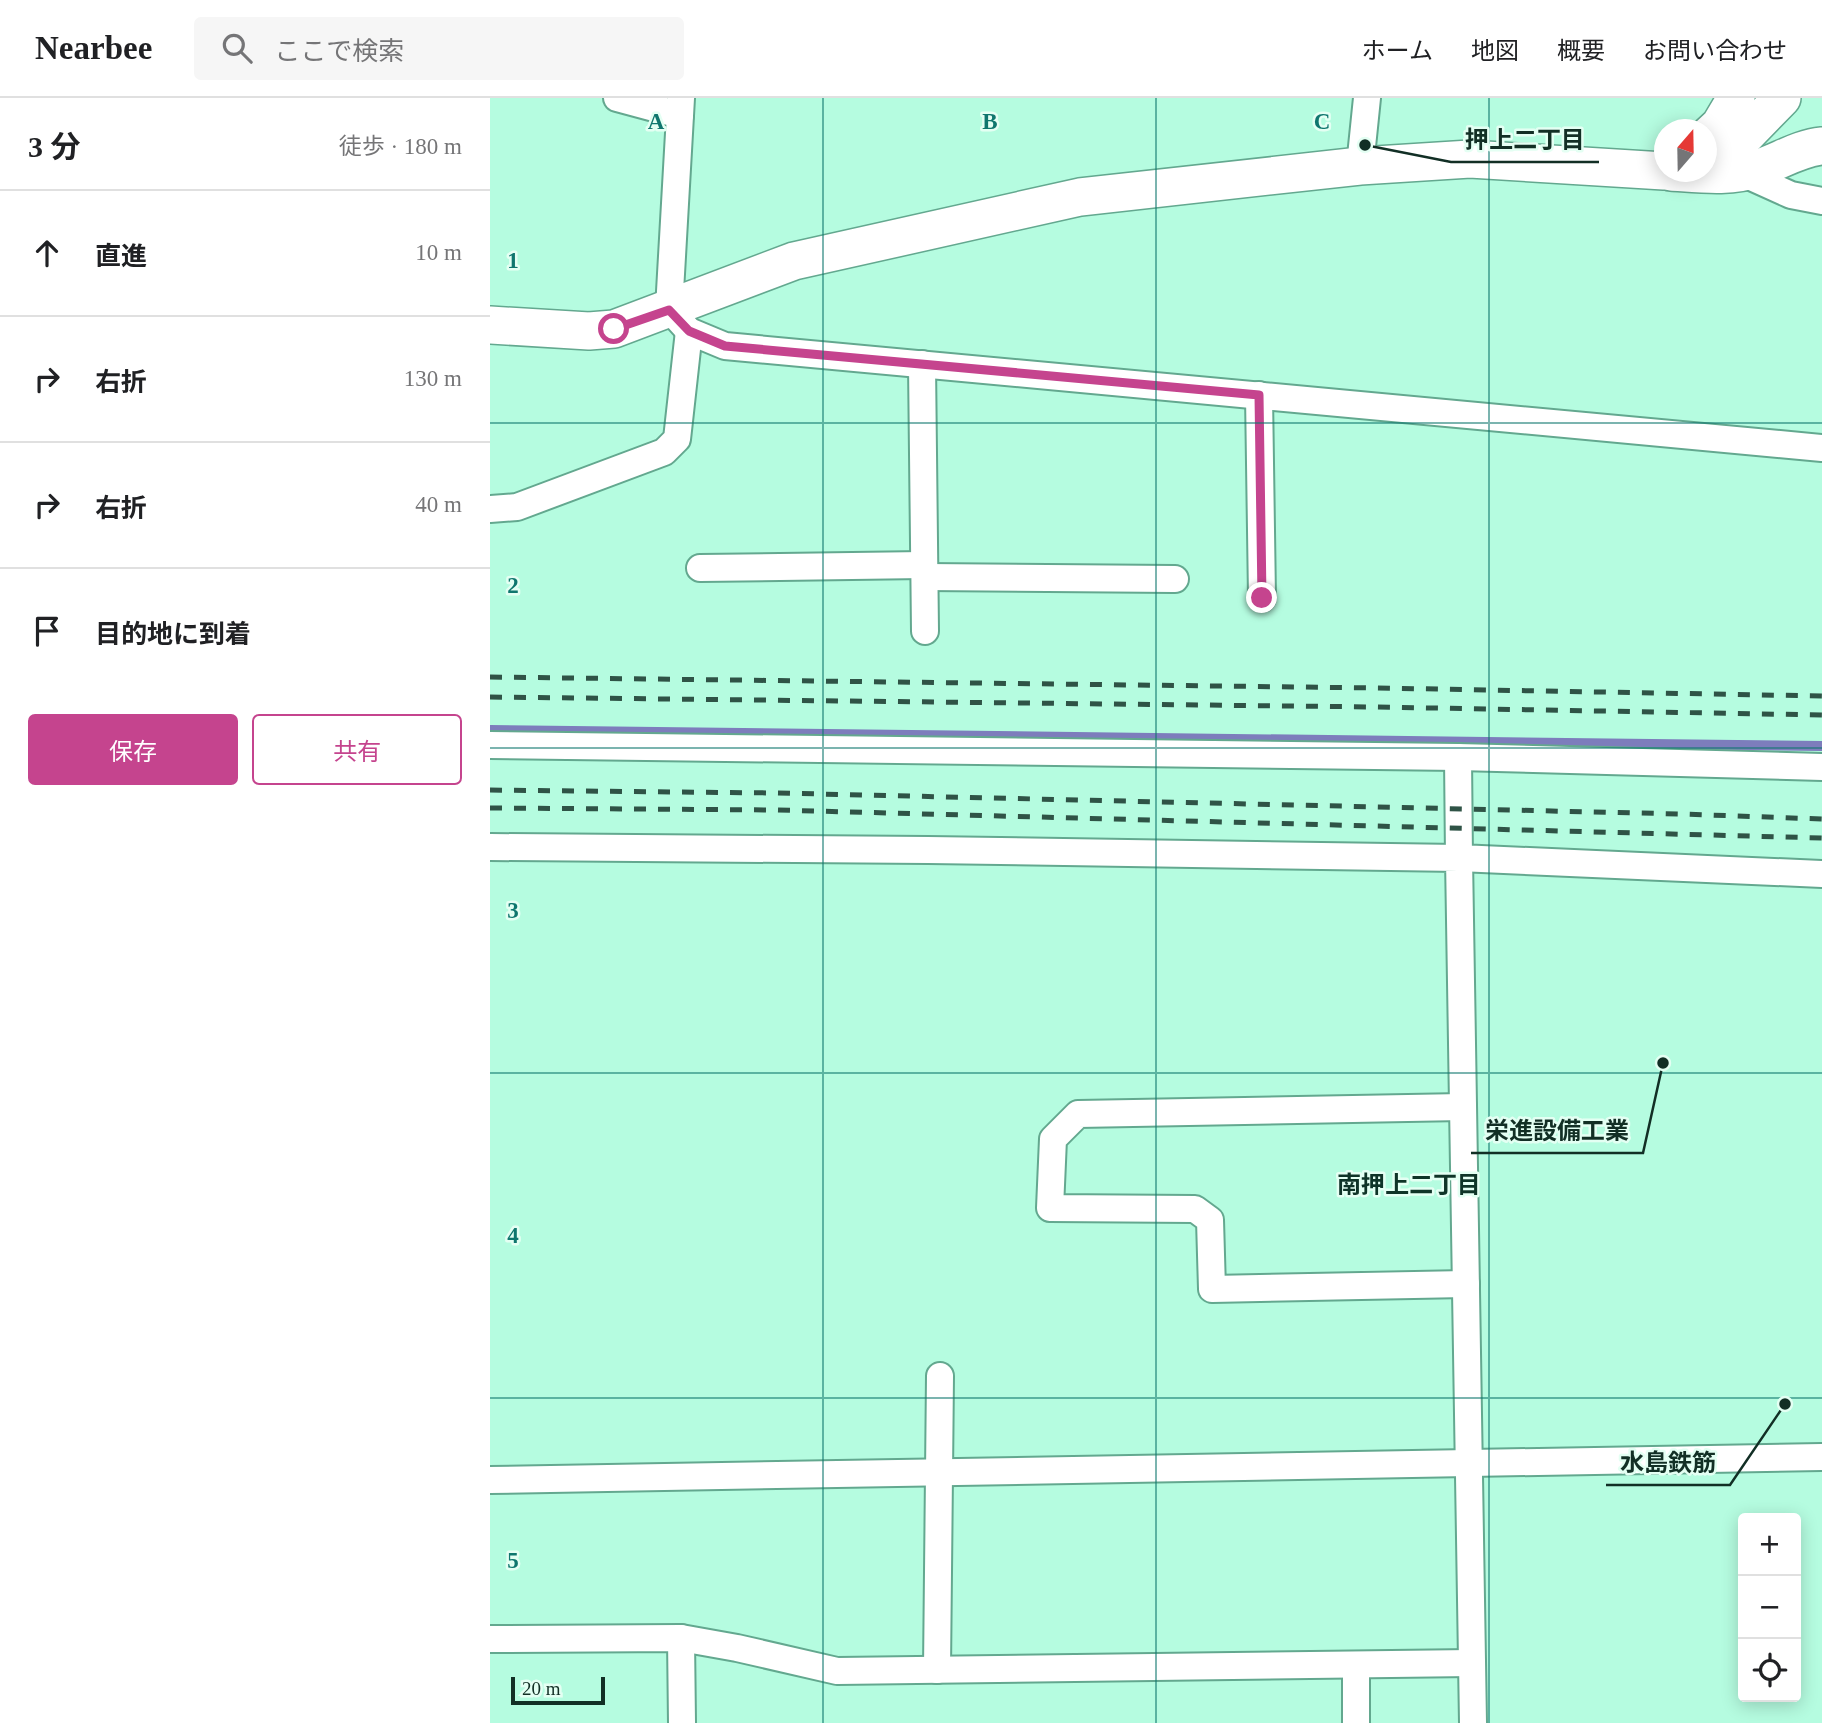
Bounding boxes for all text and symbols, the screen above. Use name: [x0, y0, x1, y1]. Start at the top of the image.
search box: [194, 17, 684, 80]
icon: search: [218, 29, 256, 67]
text: Nearbee: [35, 30, 152, 66]
text: ここで検索: [274, 37, 404, 66]
text: ホーム: [1362, 38, 1433, 64]
text: 地図: [1471, 38, 1519, 64]
text: 概要: [1557, 38, 1605, 64]
text: お問い合わせ: [1643, 38, 1787, 64]
text: A: [648, 109, 665, 134]
text: B: [982, 109, 998, 134]
text: C: [1314, 109, 1330, 134]
callout: 押上二丁目: [1451, 117, 1599, 162]
north arrow: [1654, 119, 1717, 182]
text: 押上二丁目: [1465, 127, 1585, 153]
text: 3 分: [28, 130, 81, 163]
text: 徒歩 · 180 m: [339, 134, 462, 159]
icon: ahead: [28, 234, 66, 272]
text: 10 m: [415, 240, 462, 265]
text: 直進: [95, 242, 147, 271]
text: 1: [507, 248, 519, 273]
route start: [598, 313, 629, 344]
icon: right: [28, 360, 66, 398]
text: 130 m: [404, 366, 462, 391]
text: 右折: [95, 368, 147, 397]
icon: right: [28, 486, 66, 524]
text: 40 m: [415, 492, 462, 517]
text: 右折: [95, 494, 147, 523]
text: 2: [507, 573, 519, 598]
route end: [1246, 582, 1277, 613]
icon: arrive: [28, 612, 66, 650]
text: 目的地に到着: [95, 620, 251, 649]
button: 保存: [28, 714, 238, 785]
button: 共有: [252, 714, 462, 785]
text: 3: [507, 898, 519, 923]
callout: 栄進設備工業: [1471, 1108, 1643, 1153]
text: 栄進設備工業: [1485, 1118, 1629, 1144]
district label: 南押上二丁目: [1337, 1172, 1481, 1198]
text: 4: [507, 1223, 519, 1248]
callout: 水島鉄筋: [1606, 1440, 1730, 1485]
text: 水島鉄筋: [1620, 1450, 1716, 1476]
map controls: [1738, 1513, 1801, 1702]
button: +: [1738, 1513, 1801, 1576]
text: 5: [507, 1548, 519, 1573]
button: −: [1738, 1576, 1801, 1639]
button: locate: [1738, 1639, 1801, 1702]
scale bar: [511, 1674, 606, 1706]
text: 20 m: [522, 1678, 561, 1699]

